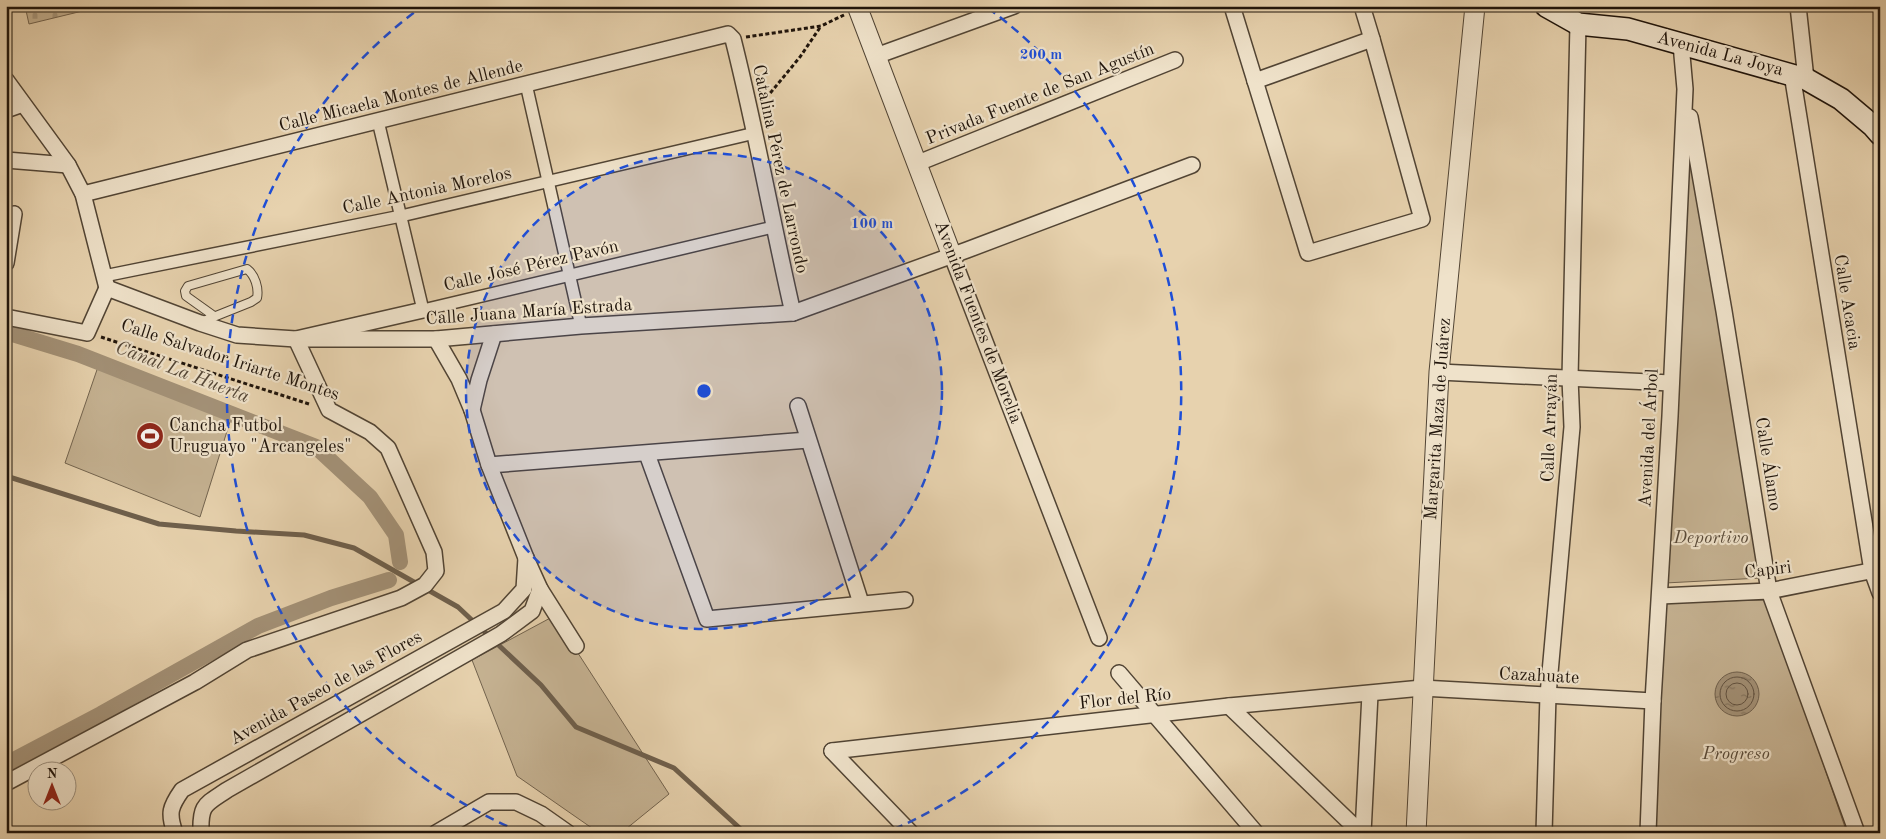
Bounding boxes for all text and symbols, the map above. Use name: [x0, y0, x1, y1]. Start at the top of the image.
street label: Avenida La Joya: [1655, 28, 1785, 80]
street label: Privada Fuente de San Agustín: [923, 40, 1157, 148]
text: 200 m: [1020, 48, 1062, 63]
street label: Calle Micaela Montes de Allende: [277, 57, 525, 135]
street label: Catalina Pérez de Larrondo: [749, 63, 811, 275]
street label: Calle Antonia Morelos: [341, 164, 513, 218]
text: 100 m: [851, 217, 893, 232]
street label: Avenida Fuentes de Morelia: [931, 218, 1025, 426]
street label: Calle José Pérez Pavón: [442, 237, 621, 295]
street label: Calle Acacia: [1831, 253, 1863, 351]
street label: Calle Juana María Estrada: [425, 296, 633, 328]
street label: Calle Salvador Iriarte Montes: [118, 316, 342, 404]
street label: Margarita Maza de Juárez: [1422, 317, 1454, 521]
water label: Canal La Huerta: [113, 339, 251, 407]
street label: Avenida del Árbol: [1632, 368, 1662, 508]
street label: Calle Arrayán: [1539, 373, 1561, 483]
centre of rings: [695, 382, 713, 400]
street label: Calle Álamo: [1752, 415, 1788, 512]
place label: Cancha Futbol Uruguayo "Arcangeles": [169, 417, 351, 456]
sports icon: Cancha Futbol Uruguayo "Arcangeles": [135, 421, 165, 451]
park label: Deportivo: [1672, 529, 1749, 547]
street label: Capiri: [1743, 558, 1793, 582]
street label: Avenida Paseo de las Flores: [227, 628, 425, 748]
street label: Cazahuate: [1498, 665, 1580, 687]
street label: Flor del Río: [1078, 685, 1172, 713]
park label: Progreso: [1701, 745, 1770, 763]
north arrow: [28, 762, 78, 812]
text: N: [47, 767, 58, 781]

